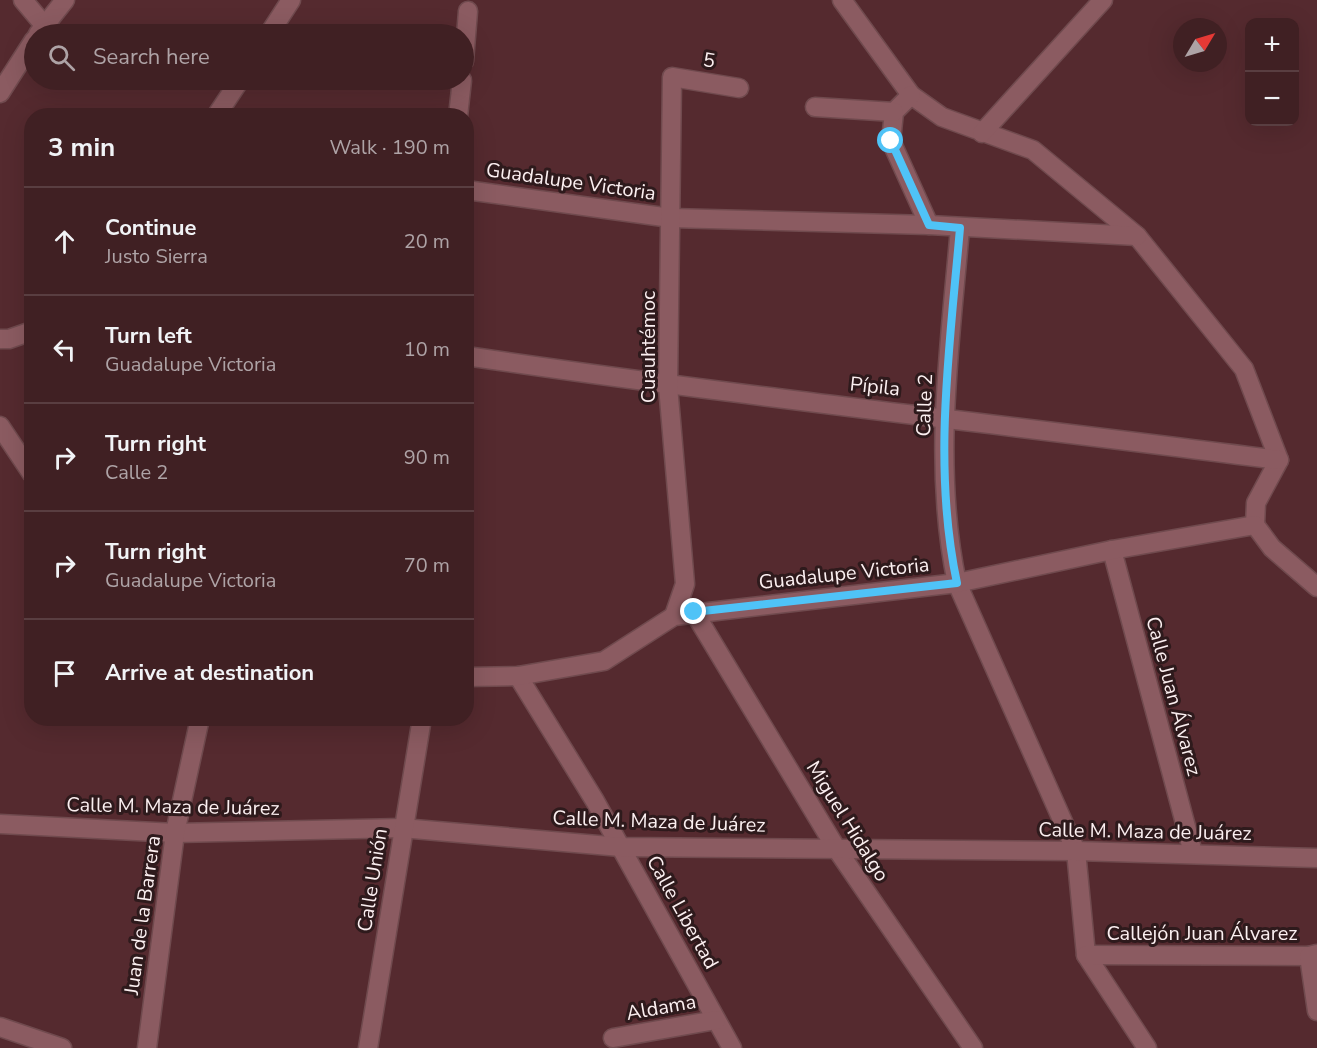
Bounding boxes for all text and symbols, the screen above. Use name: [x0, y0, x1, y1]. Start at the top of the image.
north arrow: [1173, 18, 1227, 72]
map controls: [1245, 18, 1299, 126]
button: +: [1245, 18, 1299, 72]
search box: [24, 24, 474, 90]
icon: search: [45, 41, 78, 74]
text: Search here: [93, 42, 210, 72]
street label: 5: [701, 46, 717, 75]
button: −: [1245, 72, 1299, 126]
route start: [877, 127, 903, 153]
text: 3 min: [48, 130, 115, 165]
text: Walk · 190 m: [330, 134, 450, 161]
street label: Guadalupe Victoria: [484, 156, 658, 207]
text: Continue: [105, 213, 196, 243]
icon: ahead: [48, 225, 81, 258]
text: 20 m: [404, 228, 450, 255]
text: Justo Sierra: [105, 243, 208, 270]
street label: Cuauhtémoc: [635, 291, 662, 403]
text: Turn left: [105, 321, 192, 351]
icon: left: [48, 333, 81, 366]
text: 10 m: [404, 336, 450, 363]
text: Guadalupe Victoria: [105, 351, 276, 378]
street label: Pípila: [849, 370, 901, 403]
street label: Calle 2: [910, 373, 939, 437]
text: Turn right: [105, 429, 206, 459]
icon: right: [48, 441, 81, 474]
text: 90 m: [404, 444, 450, 471]
text: Calle 2: [105, 459, 168, 486]
text: Turn right: [105, 537, 206, 567]
icon: right: [48, 549, 81, 582]
street label: Guadalupe Victoria: [757, 551, 931, 596]
text: 70 m: [404, 552, 450, 579]
text: Guadalupe Victoria: [105, 567, 276, 594]
route end: [680, 598, 706, 624]
street label: Calle Juan Álvarez: [1139, 613, 1208, 779]
icon: arrive: [48, 657, 81, 690]
text: Arrive at destination: [105, 658, 314, 688]
street label: Miguel Hidalgo: [800, 756, 895, 887]
street label: Calle M. Maza de Juárez: [66, 791, 280, 822]
street label: Calle M. Maza de Juárez: [552, 804, 766, 839]
street label: Calle M. Maza de Juárez: [1038, 816, 1252, 847]
street label: Calle Unión: [351, 826, 394, 934]
street label: Juan de la Barrera: [118, 834, 167, 997]
street label: Calle Libertad: [640, 851, 725, 974]
street label: Callejón Juan Álvarez: [1106, 920, 1298, 947]
street label: Aldama: [624, 988, 698, 1027]

